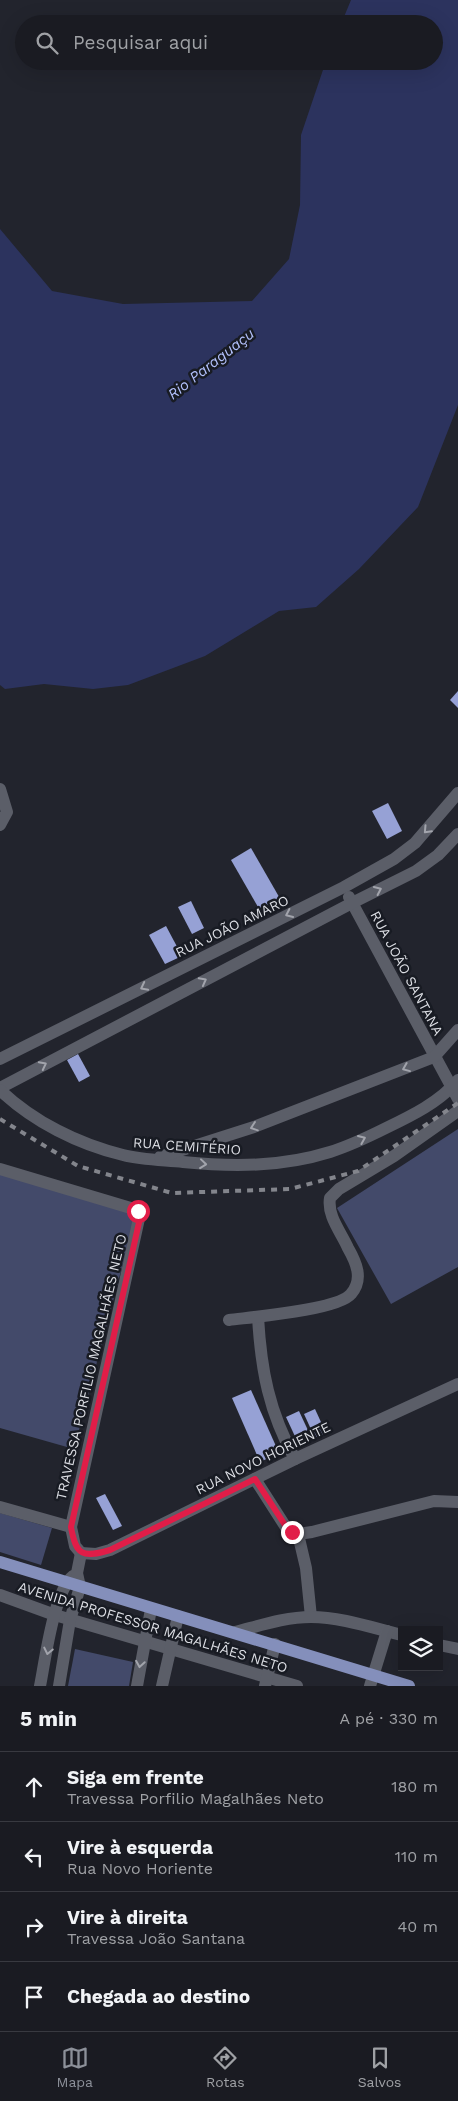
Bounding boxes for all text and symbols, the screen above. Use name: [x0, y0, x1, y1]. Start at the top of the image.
search box: [15, 15, 443, 70]
icon: search: [33, 29, 61, 57]
text: Pesquisar aqui: [73, 31, 208, 54]
water label: Rio Paraguaçu: [164, 325, 258, 403]
one-way arrow: [423, 824, 432, 833]
one-way arrow: [373, 886, 382, 897]
street label: RUA JOÃO AMARO: [173, 892, 291, 960]
one-way arrow: [285, 908, 294, 919]
street label: RUA JOÃO SANTANA: [367, 908, 447, 1038]
one-way arrow: [197, 978, 206, 988]
one-way arrow: [140, 981, 149, 991]
one-way arrow: [38, 1061, 47, 1071]
one-way arrow: [402, 1062, 411, 1073]
one-way arrow: [250, 1121, 259, 1131]
street label: RUA CEMITÉRIO: [132, 1134, 242, 1158]
one-way arrow: [357, 1135, 366, 1146]
one-way arrow: [200, 1158, 208, 1169]
route start: [127, 1200, 150, 1223]
street label: TRAVESSA PORFILIO MAGALHÃES NETO: [53, 1232, 129, 1502]
street label: RUA NOVO HORIENTE: [193, 1418, 333, 1498]
route end: [281, 1521, 304, 1544]
street label: AVENIDA PROFESSOR MAGALHÃES NETO: [16, 1578, 290, 1676]
map controls: [398, 1626, 443, 1671]
button: layers: [398, 1626, 443, 1671]
one-way arrow: [43, 1646, 53, 1655]
one-way arrow: [136, 1660, 146, 1669]
text: 5 min: [20, 1706, 77, 1731]
text: A pé · 330 m: [340, 1709, 438, 1728]
text: Siga em frente: [67, 1766, 204, 1789]
icon: ahead: [20, 1773, 48, 1801]
text: 180 m: [391, 1777, 438, 1796]
text: Travessa Porfilio Magalhães Neto: [67, 1789, 324, 1808]
text: Vire à esquerda: [67, 1836, 213, 1859]
icon: left: [20, 1843, 48, 1871]
text: 110 m: [395, 1847, 438, 1866]
text: Rua Novo Horiente: [67, 1859, 213, 1878]
text: Vire à direita: [67, 1906, 188, 1929]
icon: right: [20, 1913, 48, 1941]
text: 40 m: [398, 1917, 438, 1936]
text: Travessa João Santana: [67, 1929, 245, 1948]
icon: arrive: [20, 1983, 48, 2011]
text: Chegada ao destino: [67, 1985, 250, 2008]
tab: Mapa: [57, 2044, 93, 2090]
tab: Rotas: [206, 2044, 245, 2090]
tab: Salvos: [358, 2044, 401, 2090]

